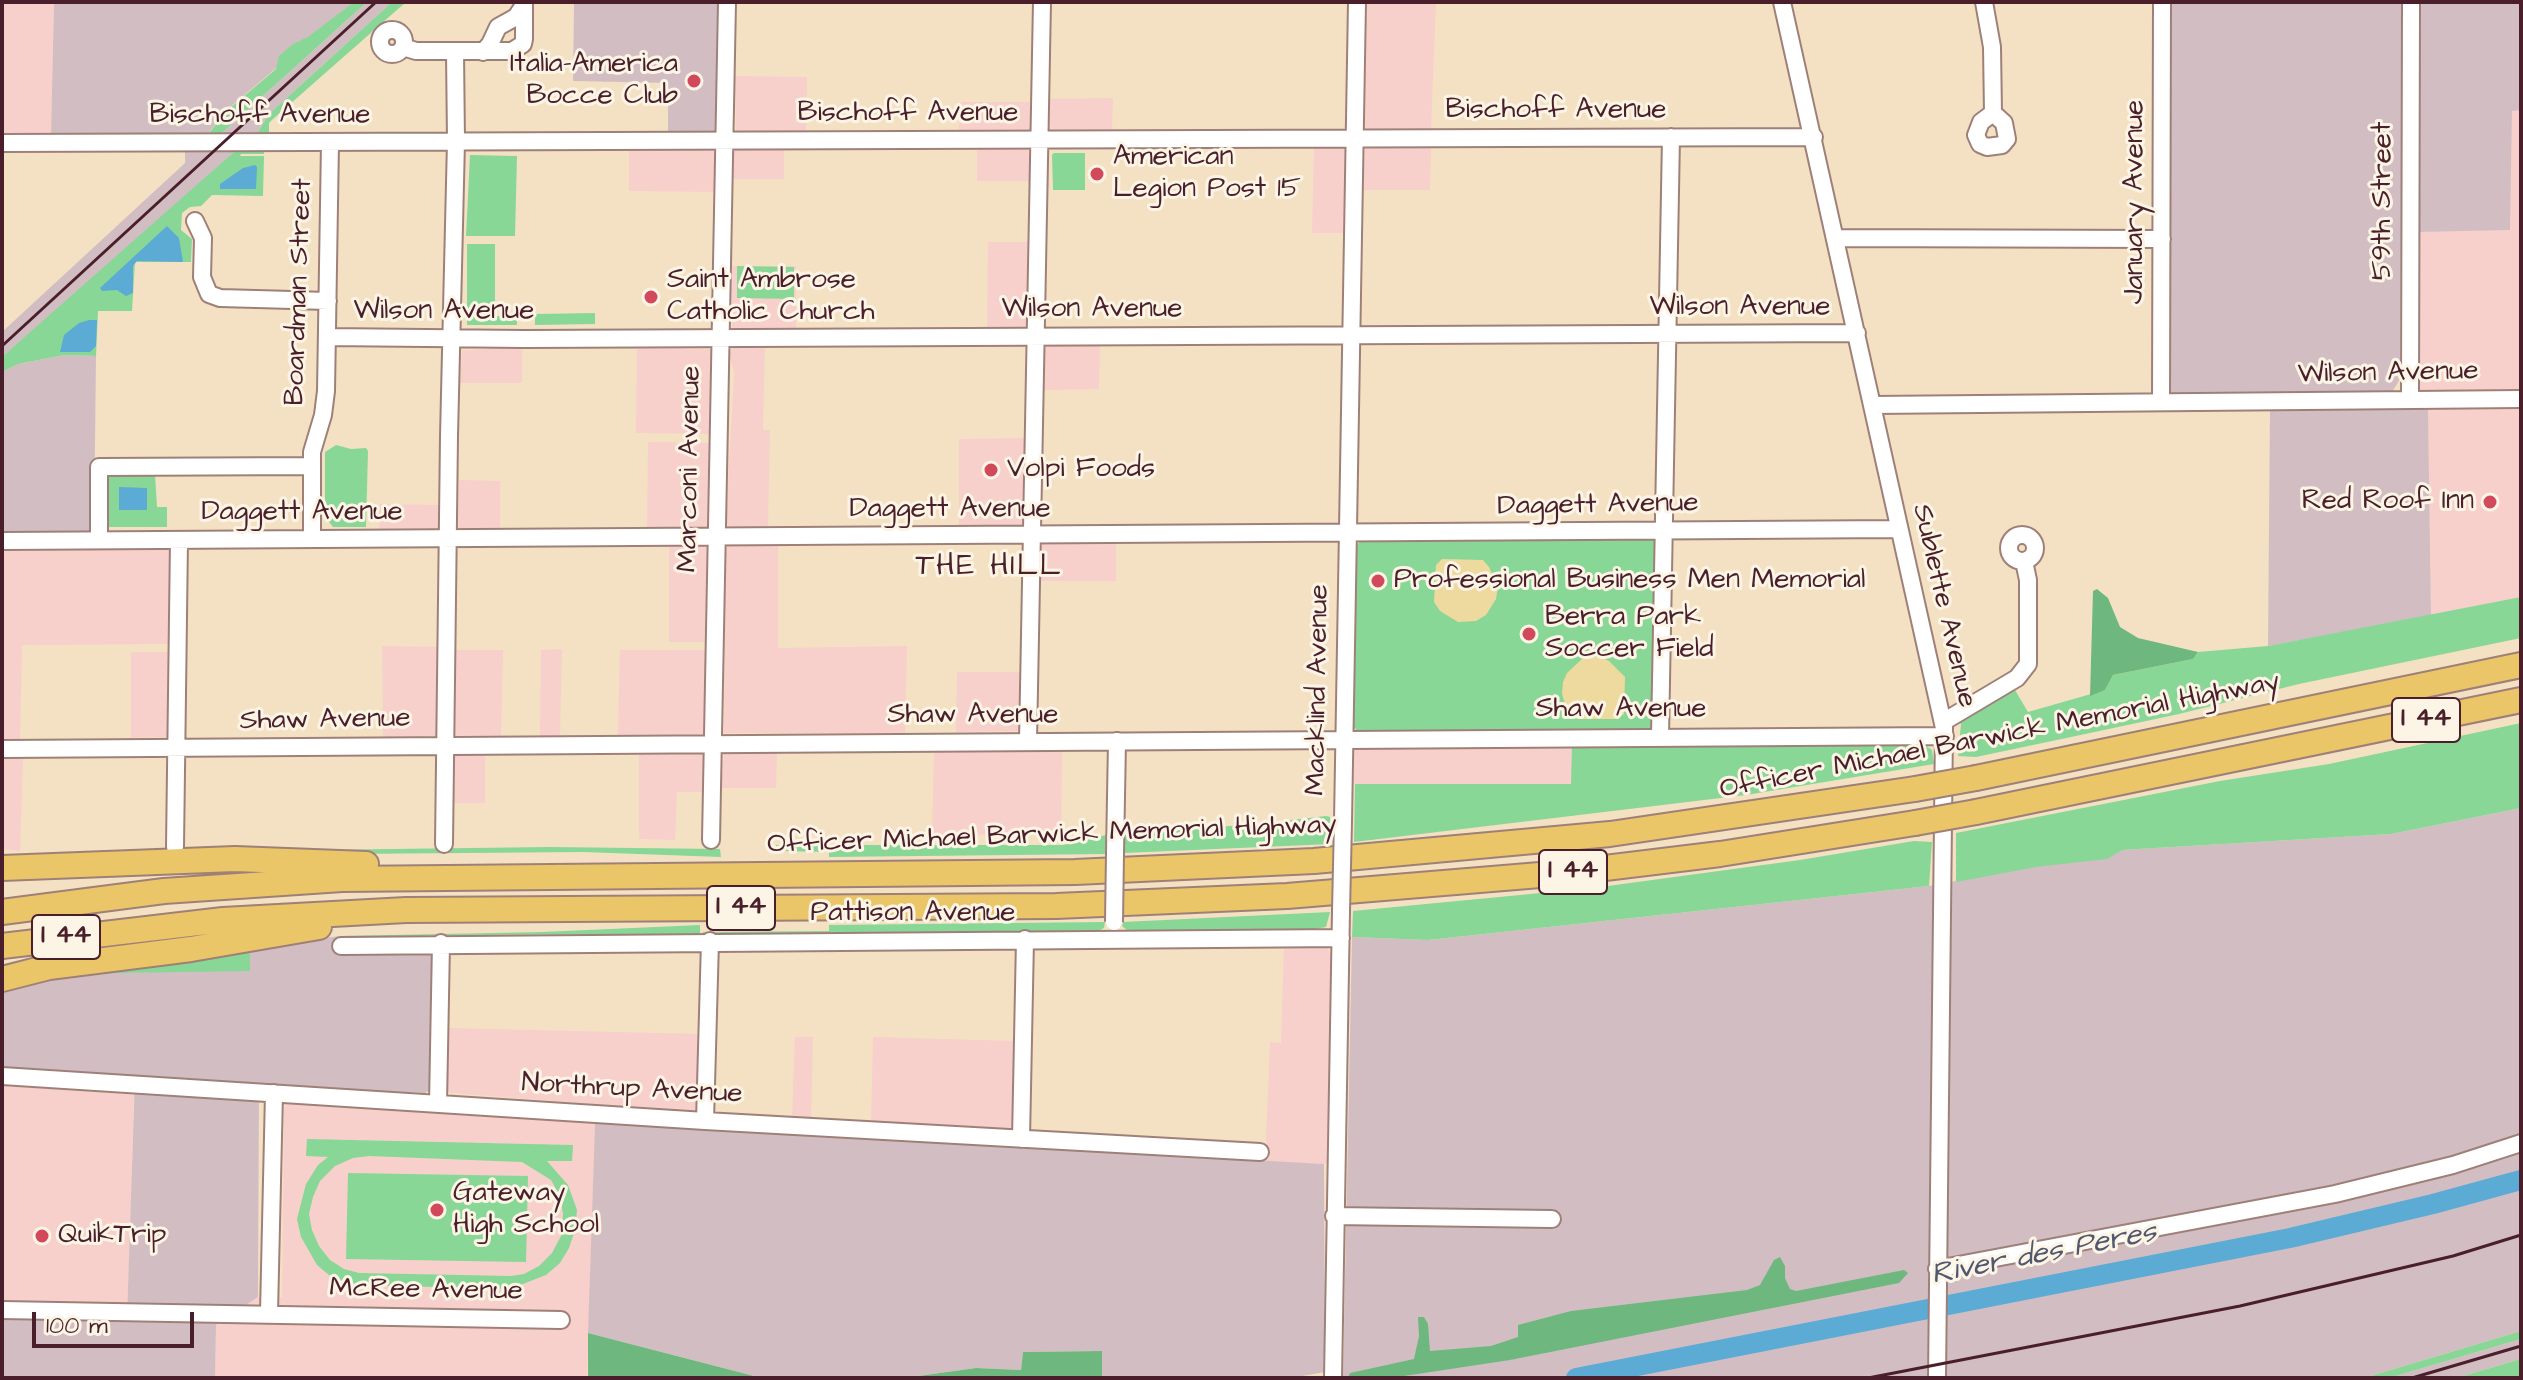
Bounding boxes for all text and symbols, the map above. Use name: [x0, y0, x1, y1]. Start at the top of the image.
place label: Italia-America Bocce Club: [510, 48, 678, 114]
marker: Italia-America Bocce Club: [685, 72, 703, 90]
street label: Bischoff Avenue: [1446, 94, 1666, 128]
street label: Bischoff Avenue: [798, 97, 1018, 131]
street label: Bischoff Avenue: [150, 99, 370, 133]
street label: January Avenue: [2119, 100, 2153, 304]
street label: 59th Street: [2367, 122, 2401, 280]
place label: American Legion Post 15: [1113, 141, 1301, 207]
marker: American Legion Post 15: [1088, 165, 1106, 183]
street label: Boardman Street: [279, 178, 321, 406]
place label: Saint Ambrose Catholic Church: [667, 264, 875, 330]
marker: Saint Ambrose Catholic Church: [642, 288, 660, 306]
street label: Wilson Avenue: [1650, 291, 1830, 325]
street label: Wilson Avenue: [1002, 293, 1182, 327]
street label: Wilson Avenue: [354, 295, 534, 329]
street label: Wilson Avenue: [2297, 356, 2479, 392]
street label: Marconi Avenue: [672, 365, 710, 573]
place label: Volpi Foods: [1007, 453, 1155, 487]
marker: Volpi Foods: [982, 461, 1000, 479]
place label: Red Roof Inn: [2302, 485, 2474, 519]
street label: Daggett Avenue: [1497, 487, 1699, 525]
street label: Daggett Avenue: [849, 493, 1051, 527]
marker: Red Roof Inn: [2481, 493, 2499, 511]
street label: Daggett Avenue: [201, 496, 403, 530]
street label: Sublette Avenue: [1903, 501, 1983, 711]
district label: THE HILL: [916, 550, 1062, 586]
place label: Professional Business Men Memorial: [1394, 564, 1865, 598]
marker: Professional Business Men Memorial: [1369, 572, 1387, 590]
street label: Macklind Avenue: [1300, 584, 1338, 796]
place label: Berra Park Soccer Field: [1545, 601, 1714, 667]
marker: Berra Park Soccer Field: [1520, 625, 1538, 643]
street label: Officer Michael Barwick Memorial Highway: [1717, 666, 2283, 808]
street label: Shaw Avenue: [1536, 693, 1706, 727]
road number: I 44: [2392, 698, 2460, 742]
street label: Shaw Avenue: [888, 699, 1058, 733]
street label: Shaw Avenue: [239, 703, 411, 739]
street label: Officer Michael Barwick Memorial Highway: [767, 809, 1337, 863]
road number: I 44: [1539, 850, 1607, 894]
road number: I 44: [707, 886, 775, 930]
street label: Pattison Avenue: [811, 897, 1015, 931]
road number: I 44: [32, 915, 100, 959]
street label: Northrup Avenue: [521, 1067, 743, 1113]
place label: Gateway High School: [453, 1177, 599, 1243]
marker: Gateway High School: [428, 1201, 446, 1219]
water label: River des Peres: [1929, 1216, 2159, 1294]
place label: QuikTrip: [58, 1219, 166, 1253]
marker: QuikTrip: [33, 1227, 51, 1245]
street label: McRee Avenue: [329, 1273, 523, 1309]
scale bar: [36, 1296, 198, 1346]
text: 100 m: [46, 1309, 108, 1343]

